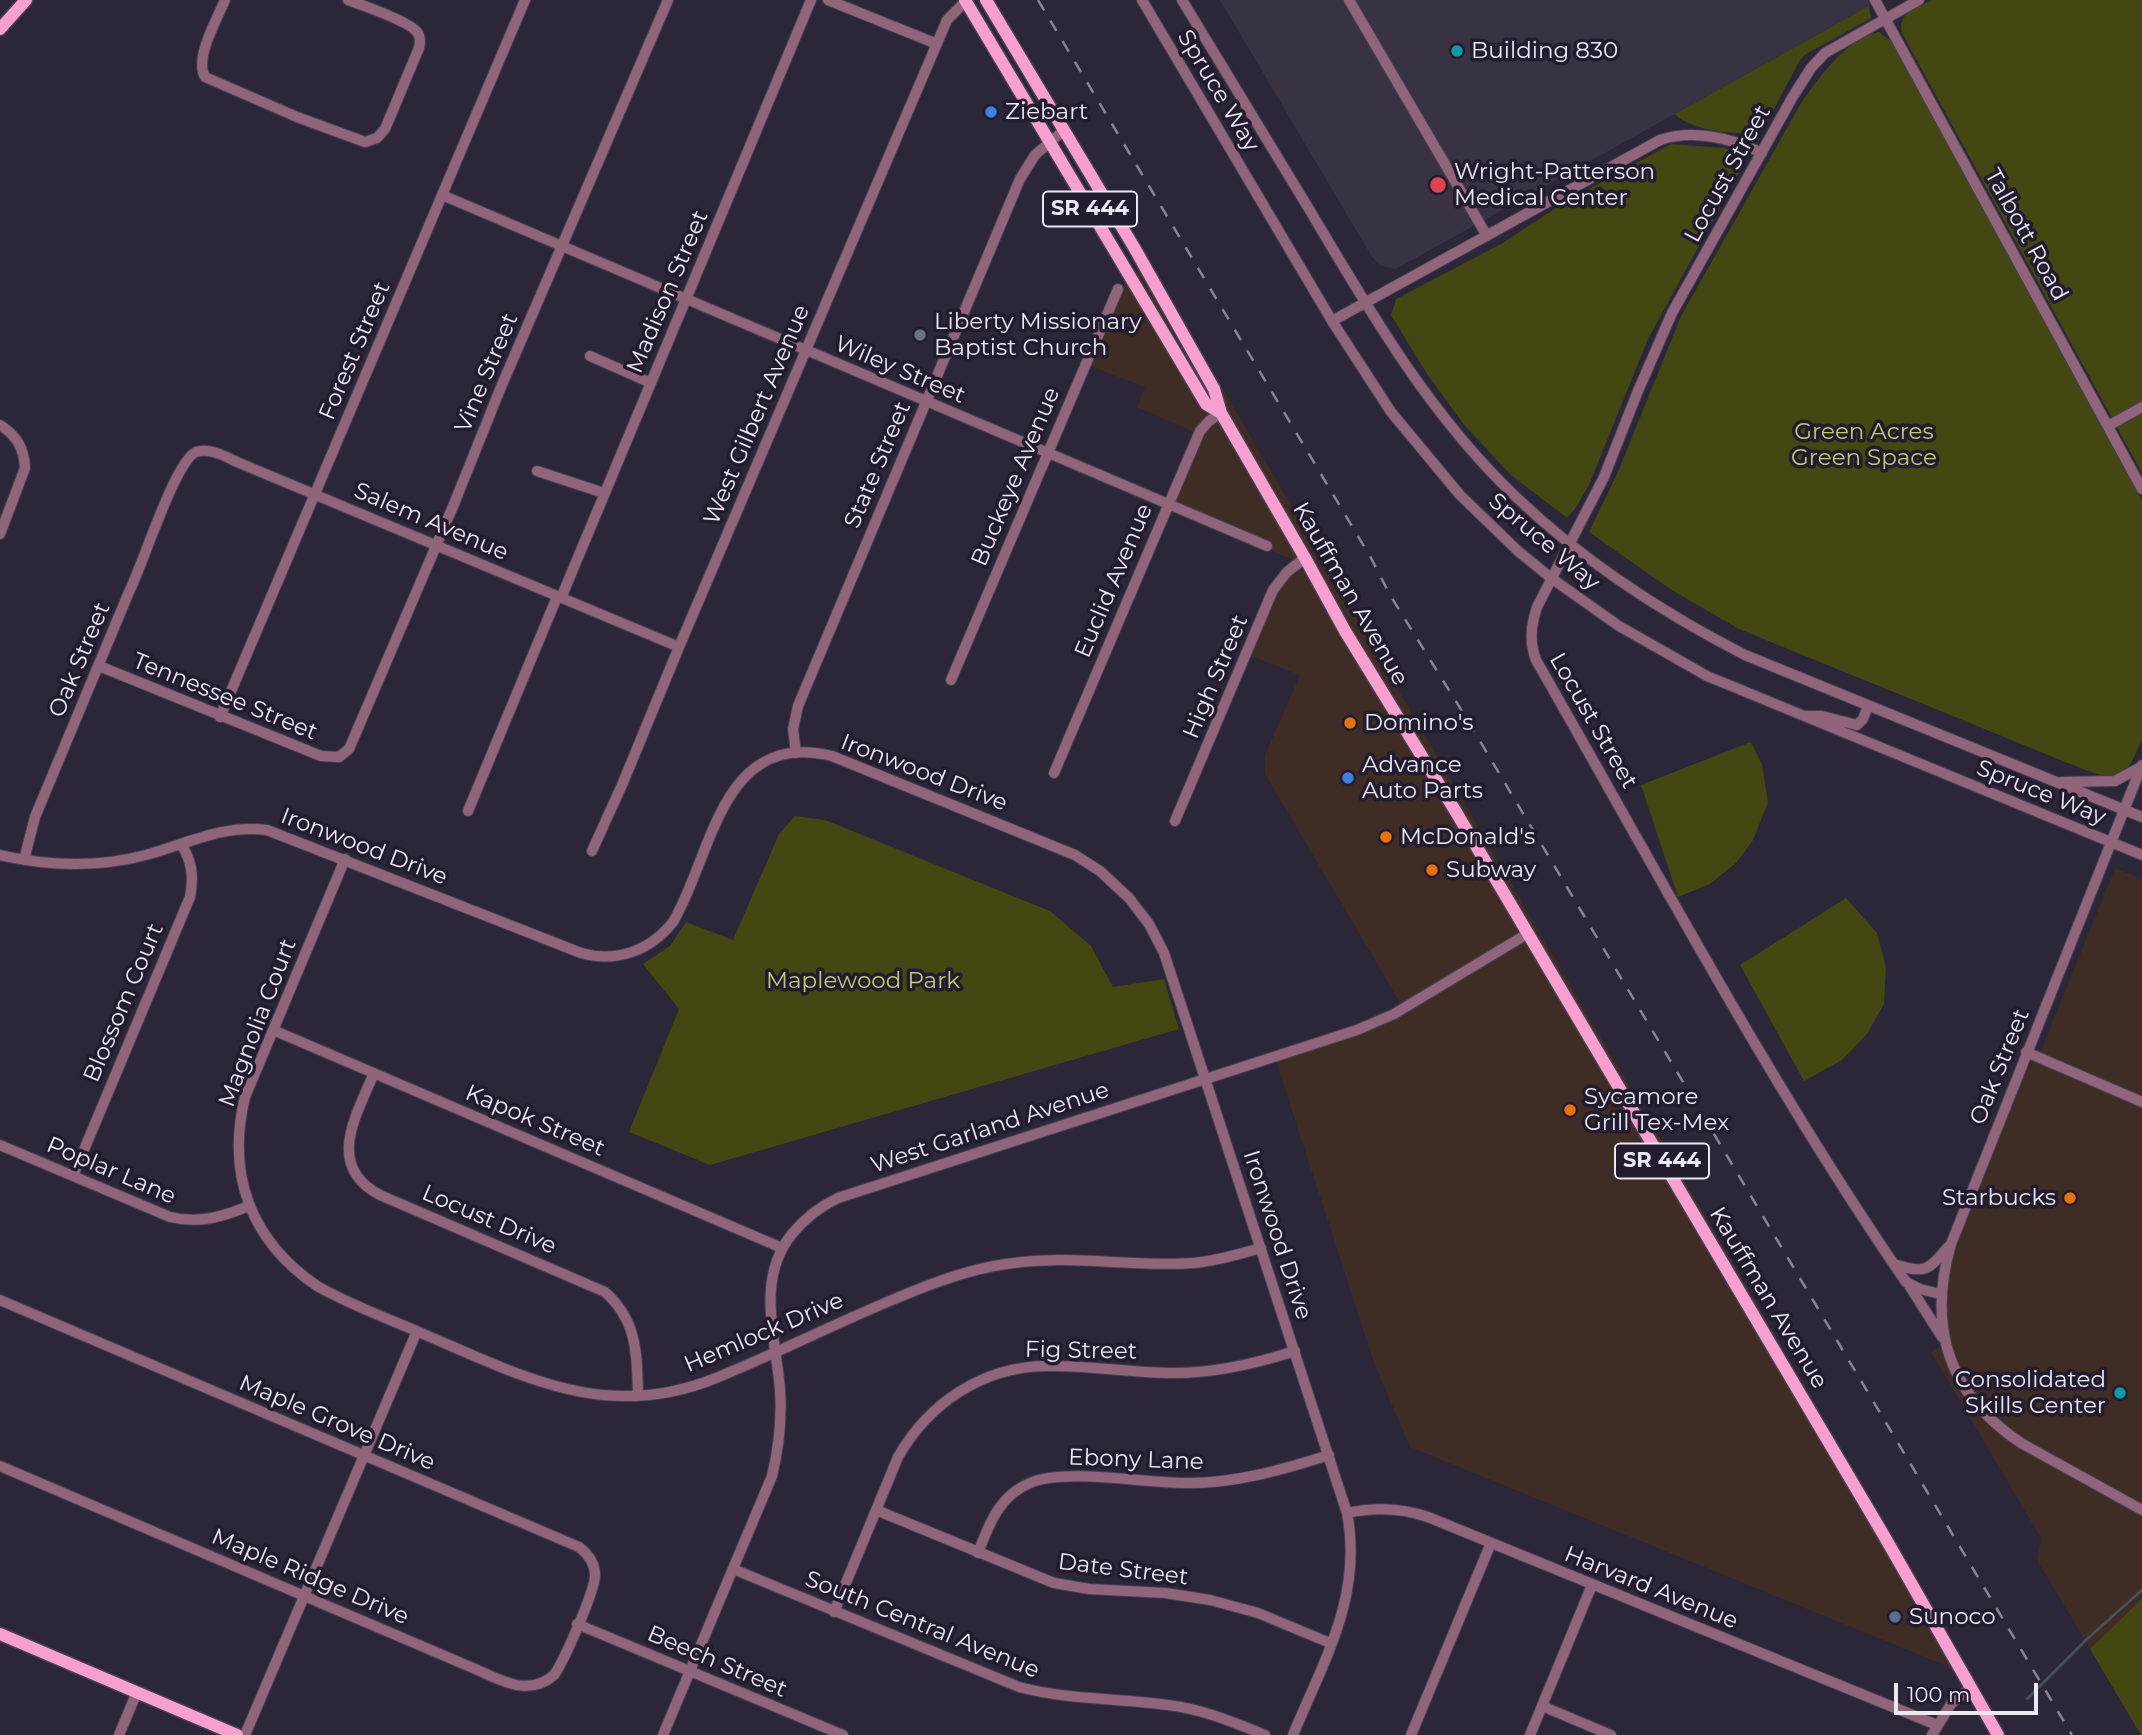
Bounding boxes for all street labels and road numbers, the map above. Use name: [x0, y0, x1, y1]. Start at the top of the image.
street label: Spruce Way: [1171, 25, 1265, 157]
street label: Locust Street: [1679, 101, 1777, 247]
street label: Talbott Road: [1978, 164, 2074, 306]
road number: SR 444: [1043, 192, 1137, 227]
street label: Madison Street: [621, 206, 715, 378]
street label: Forest Street: [313, 278, 397, 424]
street label: West Gilbert Avenue: [698, 301, 816, 529]
street label: Vine Street: [450, 309, 524, 437]
street label: Wiley Street: [830, 330, 970, 410]
street label: Buckeye Avenue: [966, 384, 1066, 570]
street label: State Street: [839, 397, 917, 533]
street label: Salem Avenue: [350, 477, 512, 567]
street label: Spruce Way: [1483, 487, 1605, 597]
street label: Kauffman Avenue: [1286, 497, 1414, 691]
street label: Euclid Avenue: [1069, 500, 1159, 662]
street label: Oak Street: [43, 598, 117, 722]
street label: High Street: [1178, 611, 1254, 743]
street label: Tennessee Street: [129, 647, 321, 747]
street label: Locust Street: [1543, 648, 1643, 794]
street label: Ironwood Drive: [837, 729, 1011, 817]
street label: Spruce Way: [1972, 755, 2110, 831]
street label: Ironwood Drive: [277, 803, 451, 891]
street label: Blossom Court: [78, 919, 170, 1087]
street label: Magnolia Court: [213, 935, 303, 1111]
street label: Oak Street: [1964, 1005, 2036, 1129]
street label: West Garland Avenue: [867, 1076, 1113, 1180]
street label: Kapok Street: [461, 1079, 609, 1163]
street label: Poplar Lane: [42, 1131, 180, 1211]
road number: SR 444: [1615, 1144, 1709, 1178]
street label: Ironwood Drive: [1237, 1147, 1317, 1323]
street label: Locust Drive: [418, 1179, 560, 1261]
street label: Kauffman Avenue: [1703, 1202, 1833, 1394]
street label: Hemlock Drive: [680, 1287, 848, 1379]
street label: Fig Street: [1025, 1336, 1137, 1366]
street label: Maple Grove Drive: [235, 1369, 439, 1477]
street label: Ebony Lane: [1068, 1444, 1204, 1476]
street label: Maple Ridge Drive: [207, 1523, 413, 1631]
street label: Harvard Avenue: [1560, 1541, 1742, 1635]
street label: Date Street: [1056, 1548, 1190, 1592]
street label: South Central Avenue: [801, 1565, 1043, 1685]
street label: Beech Street: [643, 1620, 791, 1704]

